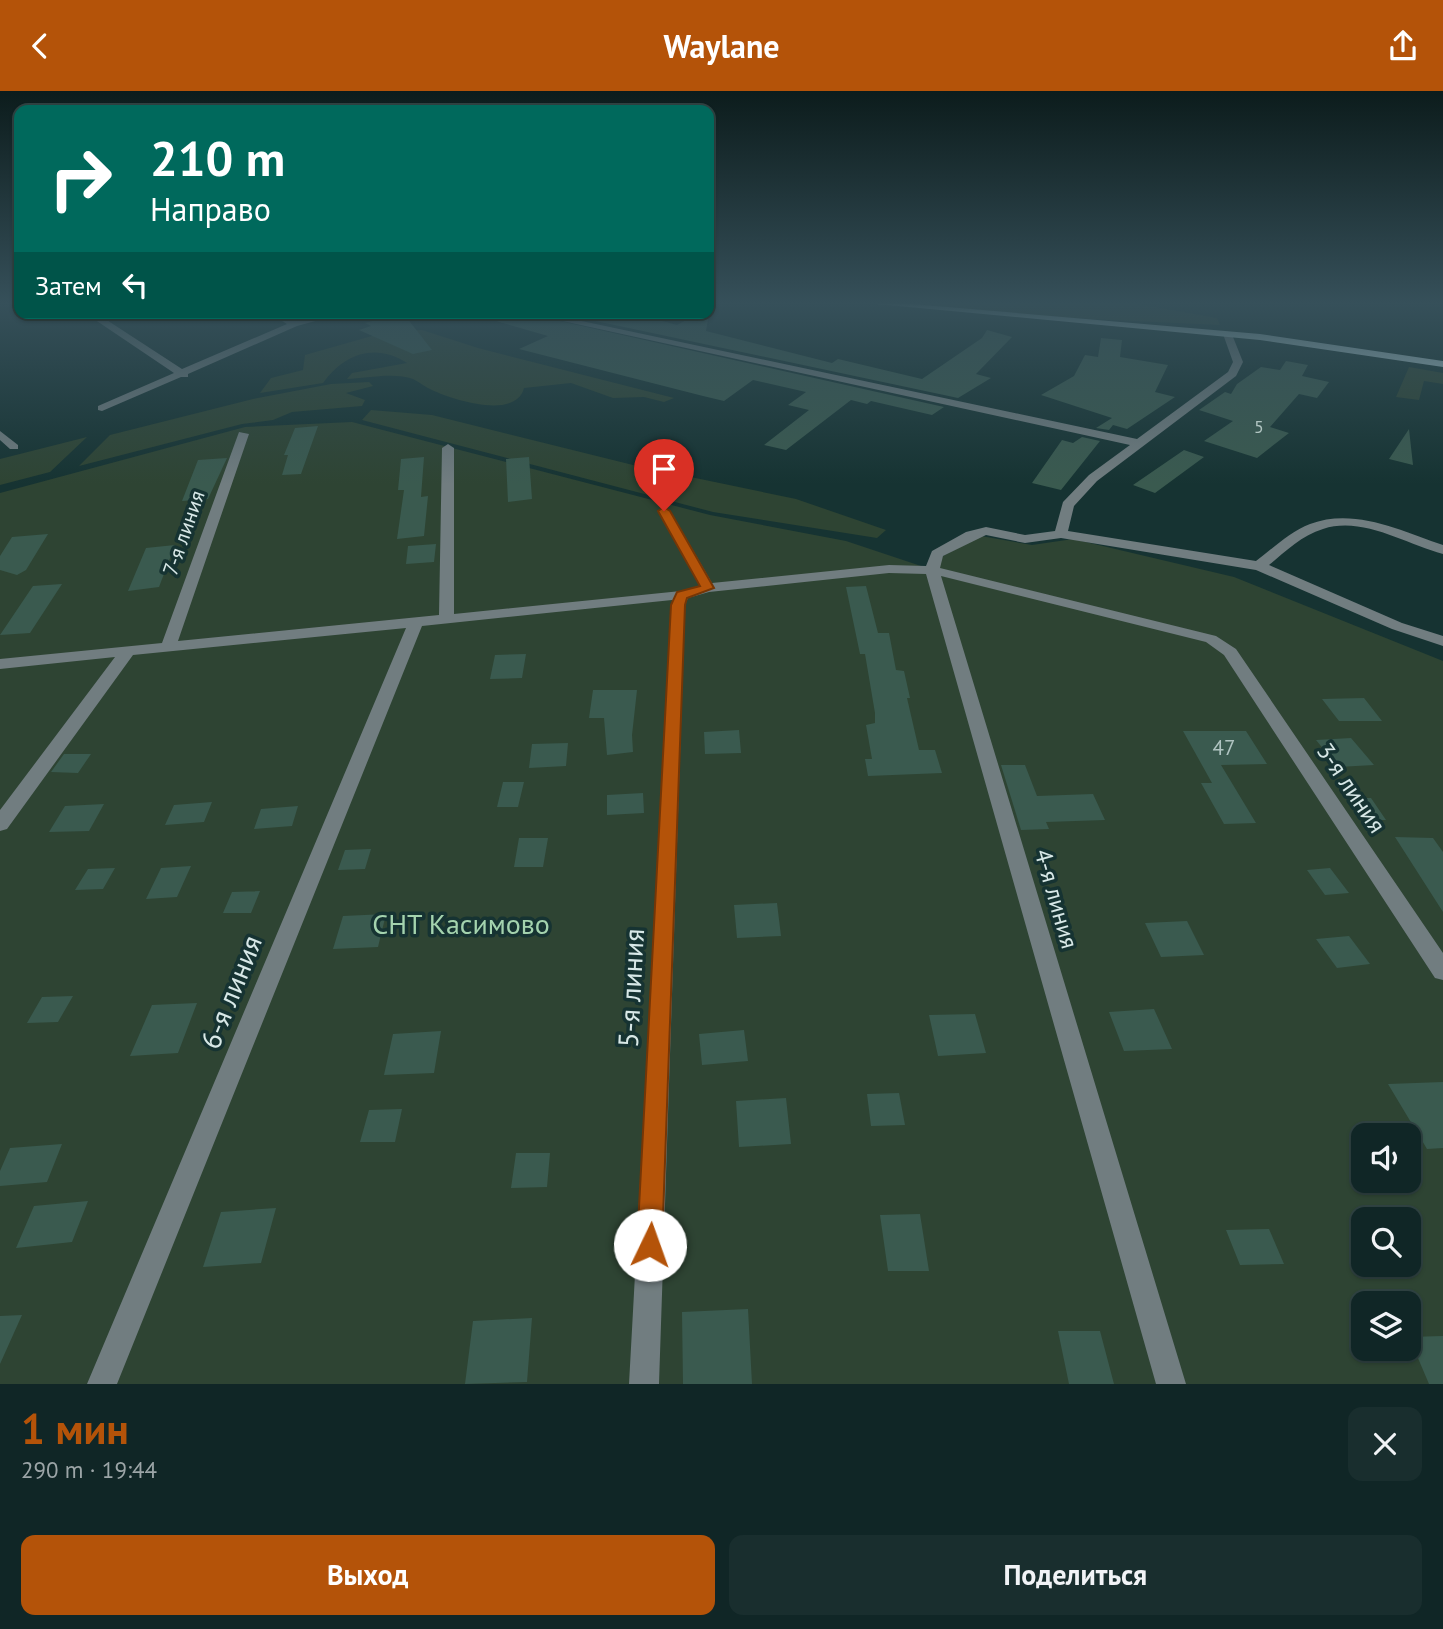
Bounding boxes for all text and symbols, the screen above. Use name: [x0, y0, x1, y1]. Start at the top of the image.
text: Waylane: [663, 25, 780, 67]
icon: back: [21, 27, 59, 65]
icon: share: [1384, 27, 1422, 65]
text: 210 m: [150, 126, 285, 190]
icon: right: [35, 133, 126, 224]
text: Направо: [150, 188, 271, 230]
icon: left: [116, 266, 154, 304]
text: Затем: [35, 269, 102, 302]
house number: 5: [1254, 415, 1264, 438]
pin: [634, 439, 694, 511]
icon: arrive: [645, 450, 683, 488]
street label: 7-я линия: [156, 487, 211, 579]
house number: 47: [1213, 734, 1235, 761]
street label: 3-я линия: [1310, 737, 1393, 839]
street label: 4-я линия: [1027, 845, 1085, 952]
park label: СНТ Касимово: [372, 905, 550, 942]
street label: 5-я линия: [609, 927, 652, 1048]
street label: 6-я линия: [191, 930, 270, 1054]
map controls: [1351, 1123, 1421, 1361]
button: sound: [1351, 1123, 1421, 1193]
button: search: [1351, 1207, 1421, 1277]
position arrow: [613, 1208, 687, 1282]
button: layers: [1351, 1291, 1421, 1361]
text: 1 мин: [21, 1401, 129, 1456]
button: close: [1348, 1407, 1422, 1481]
text: 290 m · 19:44: [21, 1455, 157, 1484]
button: Выход: [21, 1535, 715, 1615]
button: Поделиться: [729, 1535, 1422, 1615]

